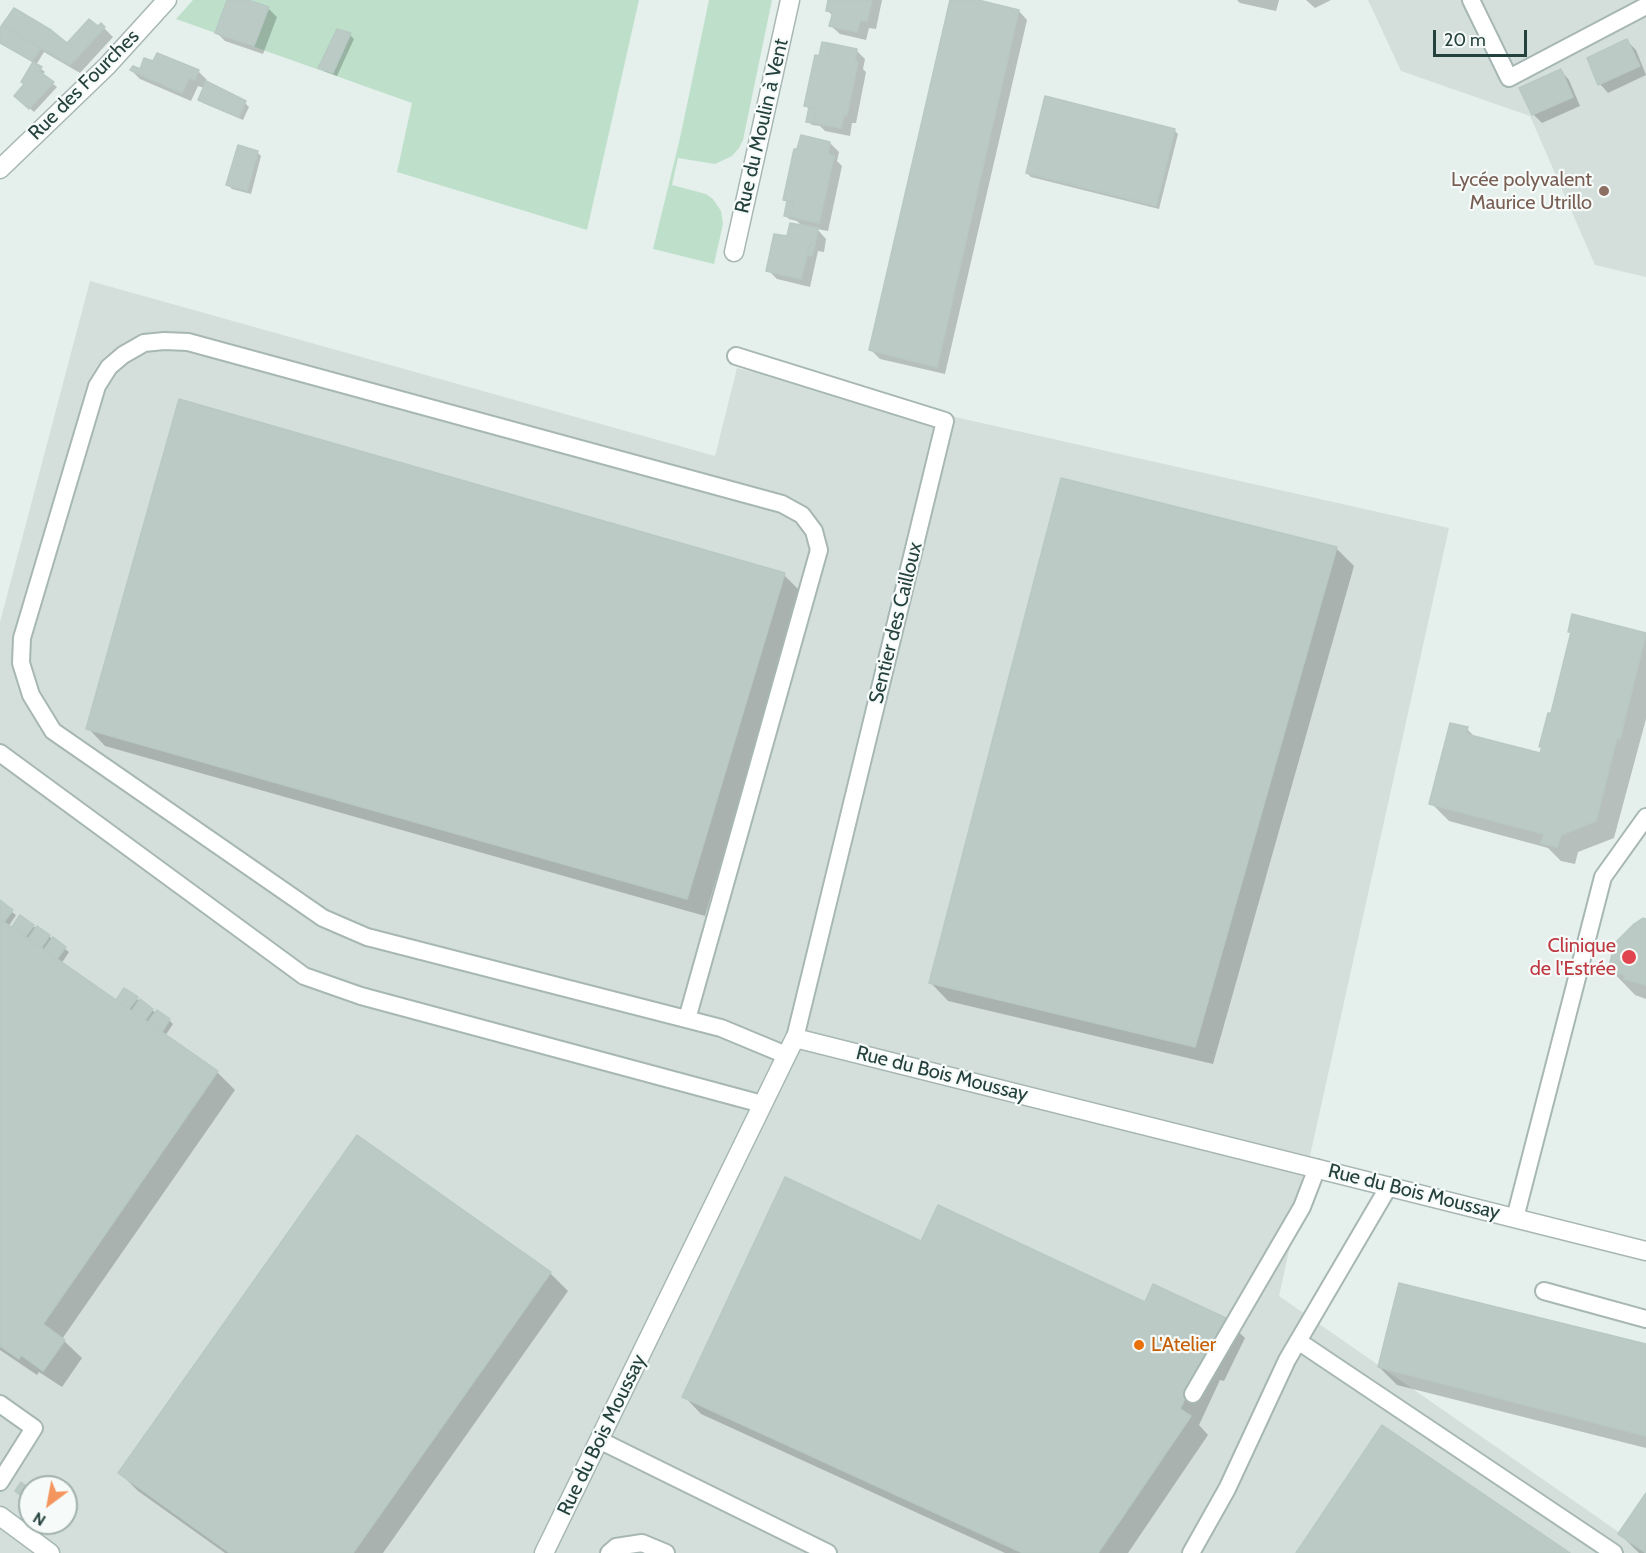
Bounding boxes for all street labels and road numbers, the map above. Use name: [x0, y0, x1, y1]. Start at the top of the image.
street label: Rue des Fourches: [24, 25, 144, 145]
street label: Rue du Moulin à Vent: [730, 36, 794, 216]
street label: Sentier des Cailloux: [864, 540, 928, 706]
street label: Rue du Bois Moussay: [854, 1041, 1030, 1107]
street label: Rue du Bois Moussay: [1326, 1159, 1502, 1225]
street label: Rue du Bois Moussay: [553, 1350, 651, 1520]

